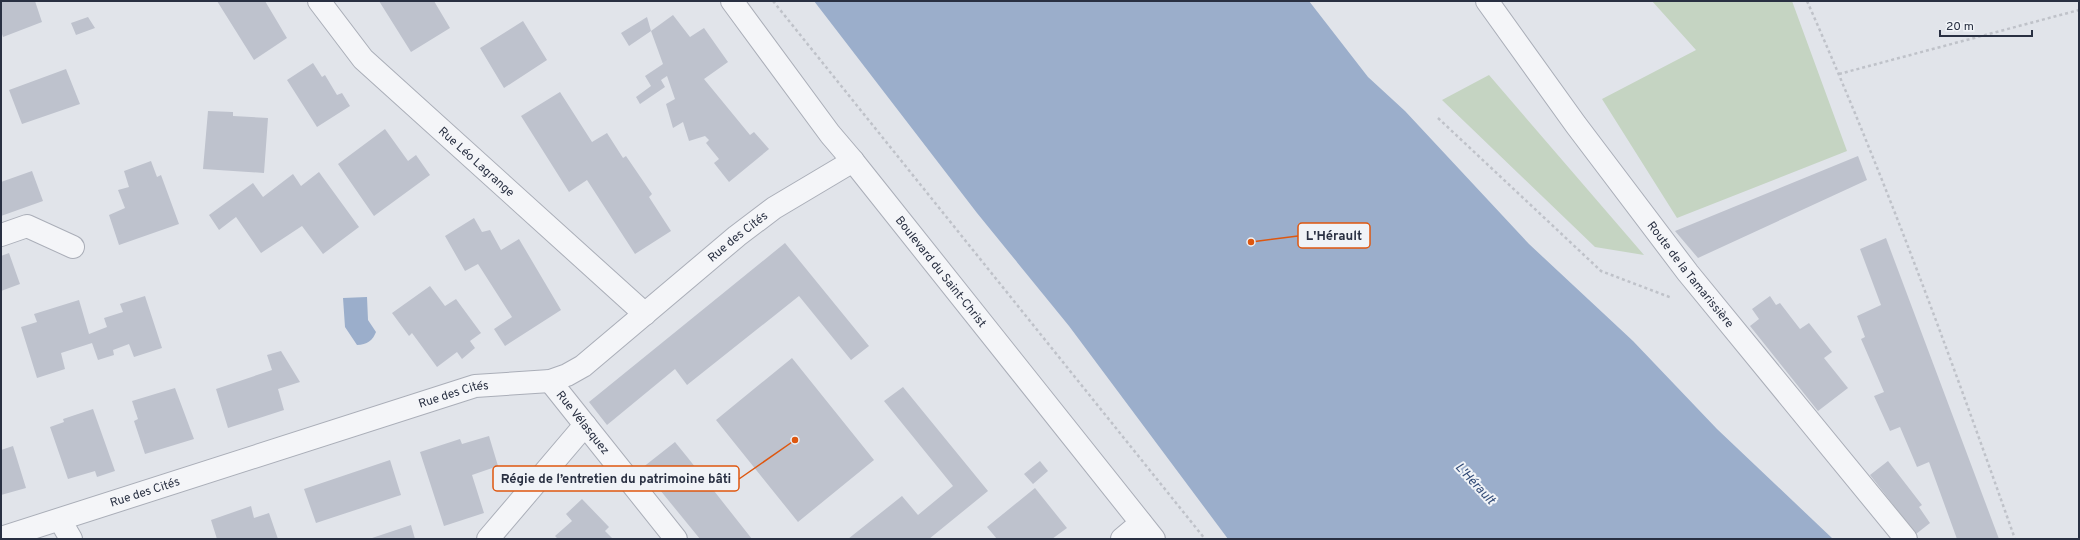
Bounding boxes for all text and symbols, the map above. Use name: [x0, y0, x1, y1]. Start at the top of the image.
scale bar: [1940, 12, 2032, 38]
text: 20 m: [1946, 19, 1974, 35]
street label: Rue Léo Lagrange: [434, 124, 518, 201]
street label: Rue des Cités: [705, 208, 772, 266]
street label: Boulevard du Saint-Christ: [891, 213, 989, 331]
street label: Route de la Tamarissière: [1643, 219, 1737, 332]
callout: L'Hérault: [1298, 223, 1370, 248]
text: L'Hérault: [1306, 229, 1362, 245]
street label: Rue des Cités: [417, 378, 489, 413]
street label: Rue Vélasquez: [552, 388, 613, 458]
water label: L'Hérault: [1451, 460, 1499, 510]
callout: Régie de l’entretien du patrimoine bâti: [493, 466, 739, 491]
text: Régie de l’entretien du patrimoine bâti: [501, 472, 731, 488]
street label: Rue des Cités: [108, 474, 182, 512]

